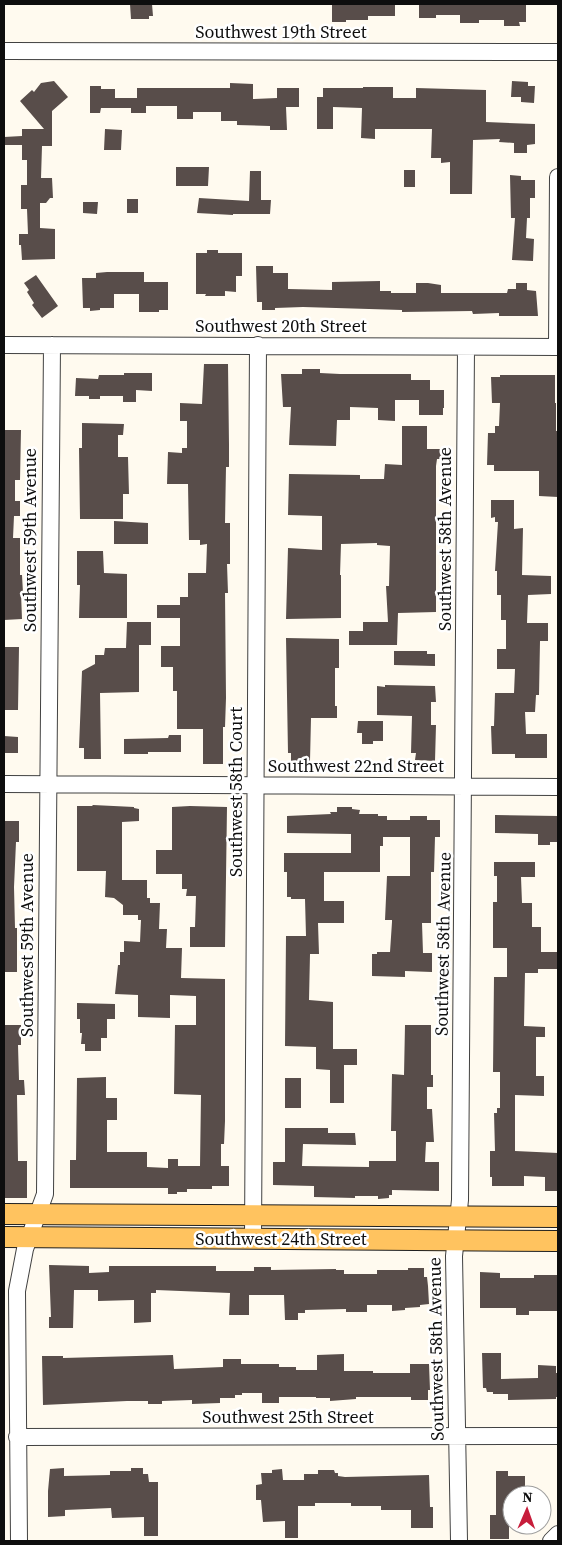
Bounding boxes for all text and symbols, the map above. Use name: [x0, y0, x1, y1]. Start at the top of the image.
street label: Southwest 19th Street: [195, 19, 367, 44]
street label: Southwest 20th Street: [195, 313, 367, 338]
street label: Southwest 58th Avenue: [432, 447, 457, 631]
street label: Southwest 59th Avenue: [17, 448, 42, 632]
street label: Southwest 58th Court: [223, 707, 248, 877]
street label: Southwest 22nd Street: [268, 753, 444, 778]
street label: Southwest 58th Avenue: [428, 852, 457, 1036]
street label: Southwest 59th Avenue: [14, 853, 39, 1037]
street label: Southwest 24th Street: [195, 1226, 367, 1251]
street label: Southwest 58th Avenue: [421, 1257, 450, 1441]
street label: Southwest 25th Street: [202, 1404, 374, 1429]
north arrow: [502, 1485, 552, 1535]
text: N: [522, 1487, 533, 1507]

